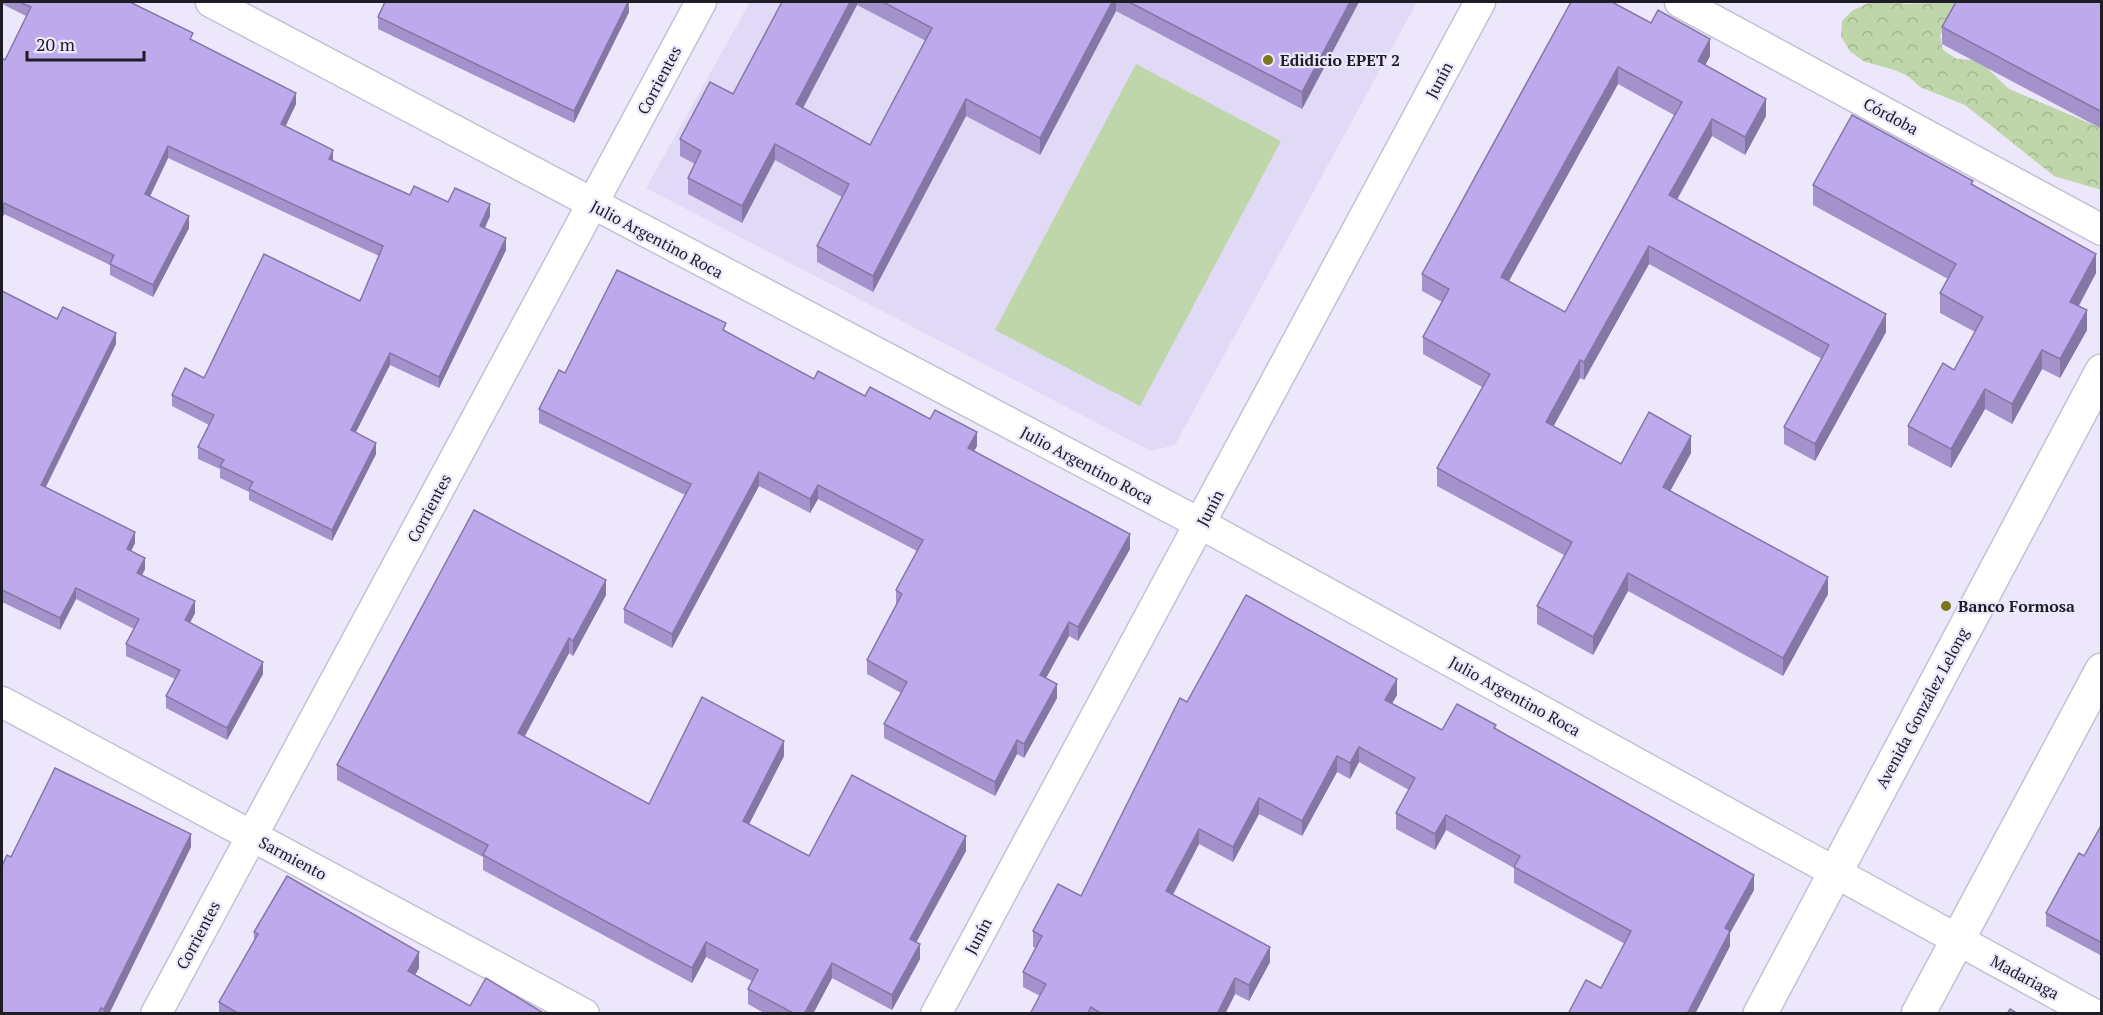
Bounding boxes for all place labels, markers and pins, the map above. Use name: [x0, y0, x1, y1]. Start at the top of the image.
place label: Edidicio EPET 2: [1280, 49, 1400, 71]
marker: Edidicio EPET 2: [1261, 53, 1275, 67]
place label: Banco Formosa: [1958, 595, 2075, 617]
marker: Banco Formosa: [1939, 599, 1953, 613]

